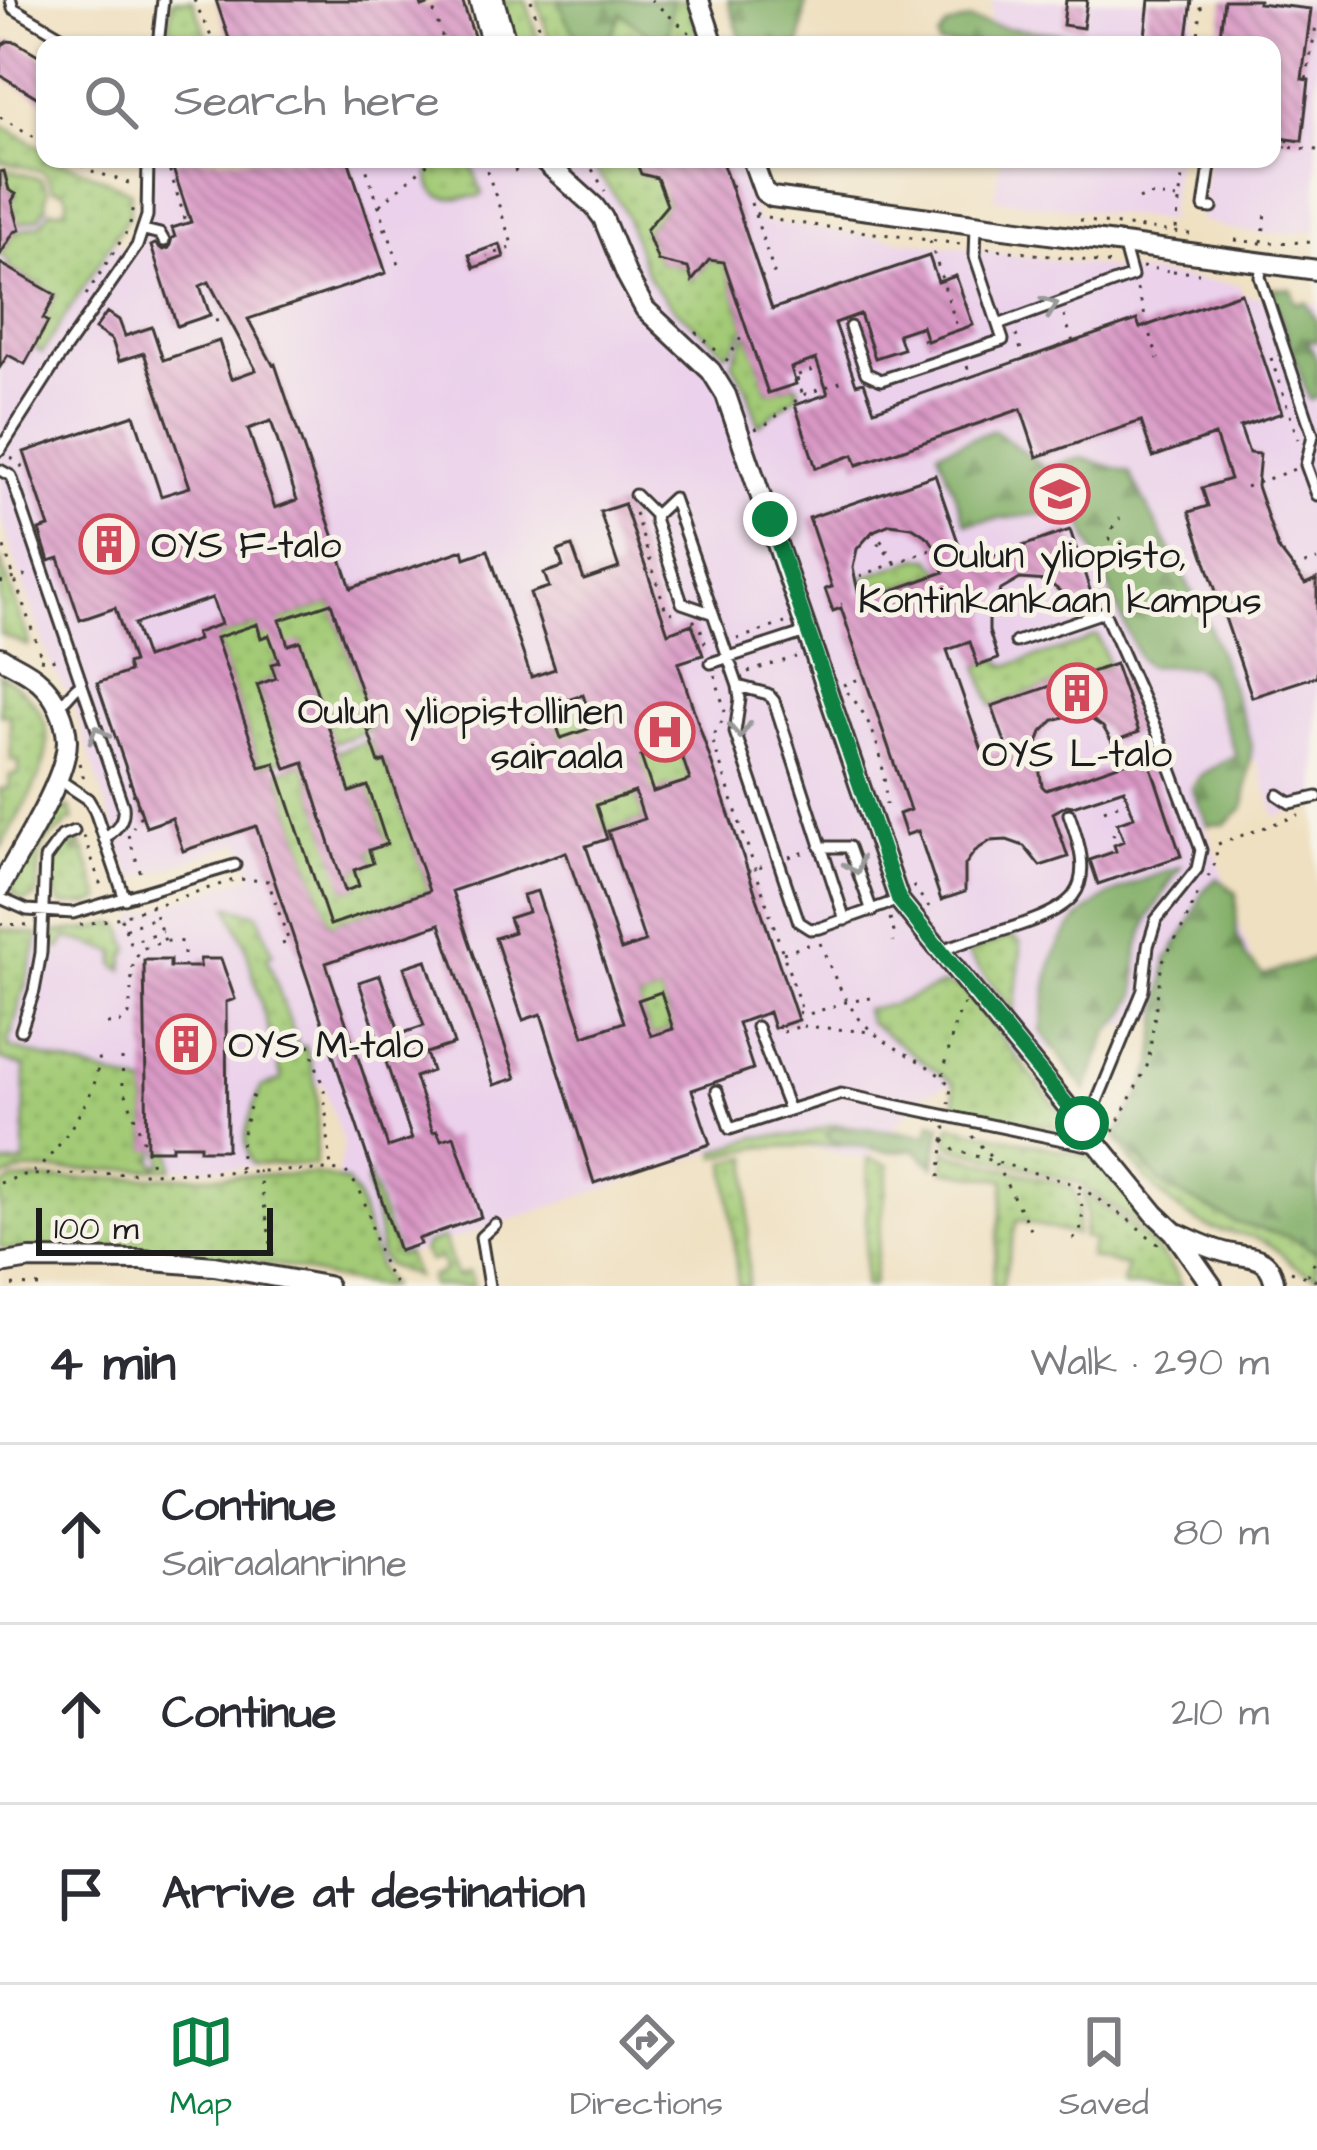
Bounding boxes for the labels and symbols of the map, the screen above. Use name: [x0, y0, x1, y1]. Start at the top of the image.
one-way arrow: [1038, 296, 1059, 320]
school or university icon: Oulun yliopisto, Kontinkankaan kampus: [1029, 463, 1091, 525]
route end: [743, 492, 797, 546]
building icon: OYS F-talo: [78, 513, 140, 575]
place label: OYS F-talo: [151, 520, 341, 574]
place label: Oulun yliopisto, Kontinkankaan kampus: [858, 530, 1262, 629]
building icon: OYS L-talo: [1046, 662, 1108, 724]
place label: Oulun yliopistollinen sairaala: [297, 686, 623, 785]
hospital icon: Oulun yliopistollinen sairaala: [634, 701, 696, 763]
one-way arrow: [726, 720, 752, 739]
one-way arrow: [88, 725, 113, 746]
place label: OYS L-talo: [982, 729, 1172, 783]
one-way arrow: [841, 854, 865, 875]
building icon: OYS M-talo: [155, 1013, 217, 1075]
place label: OYS M-talo: [228, 1020, 424, 1074]
route start: [1055, 1096, 1109, 1150]
scale bar: [36, 1202, 273, 1255]

